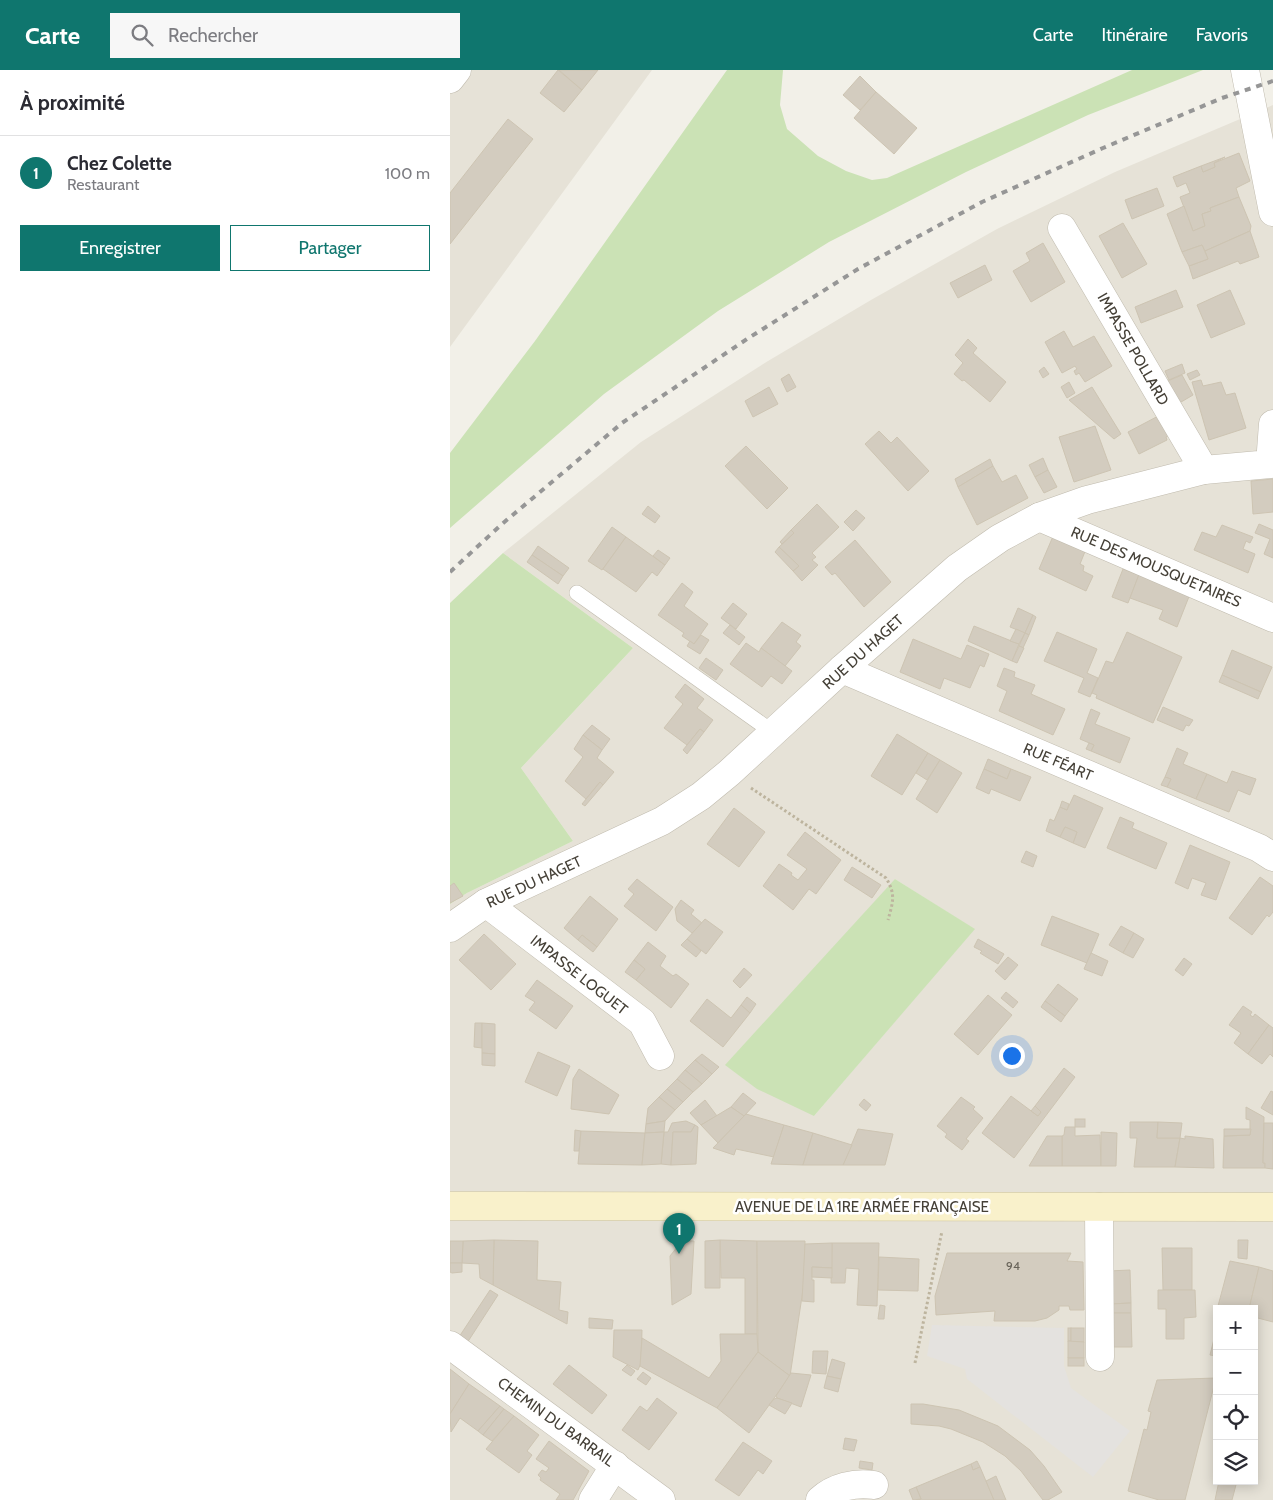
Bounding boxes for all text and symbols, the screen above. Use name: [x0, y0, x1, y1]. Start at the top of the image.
search box: [110, 13, 460, 58]
text: Carte: [25, 21, 80, 50]
icon: search: [128, 21, 156, 49]
text: Rechercher: [168, 24, 258, 47]
text: Carte: [1033, 24, 1073, 46]
text: Itinéraire: [1101, 24, 1168, 46]
text: Favoris: [1196, 24, 1248, 46]
text: À proximité: [20, 90, 125, 115]
text: Chez Colette: [67, 152, 172, 175]
text: 1: [33, 164, 39, 183]
text: 100 m: [385, 164, 430, 183]
text: Restaurant: [67, 175, 139, 194]
button: Enregistrer: [20, 225, 220, 271]
button: Partager: [230, 225, 430, 271]
street label: IMPASSE POLLARD: [1094, 290, 1172, 408]
street label: RUE DES MOUSQUETAIRES: [1068, 523, 1244, 611]
street label: RUE DU HAGET: [819, 611, 907, 693]
street label: RUE FÉART: [1020, 738, 1096, 785]
street label: RUE DU HAGET: [484, 852, 584, 912]
street label: IMPASSE LOGUET: [527, 932, 631, 1018]
your location: [999, 1043, 1025, 1069]
street label: AVENUE DE LA 1RE ARMÉE FRANÇAISE: [735, 1197, 989, 1216]
pin: 1: [663, 1213, 695, 1254]
house number: 94: [1006, 1258, 1020, 1273]
map controls: [1213, 1305, 1258, 1485]
button: +: [1213, 1305, 1258, 1350]
button: −: [1213, 1350, 1258, 1395]
street label: CHEMIN DU BARRAIL: [494, 1374, 618, 1471]
button: locate: [1213, 1395, 1258, 1440]
button: layers: [1213, 1440, 1258, 1485]

